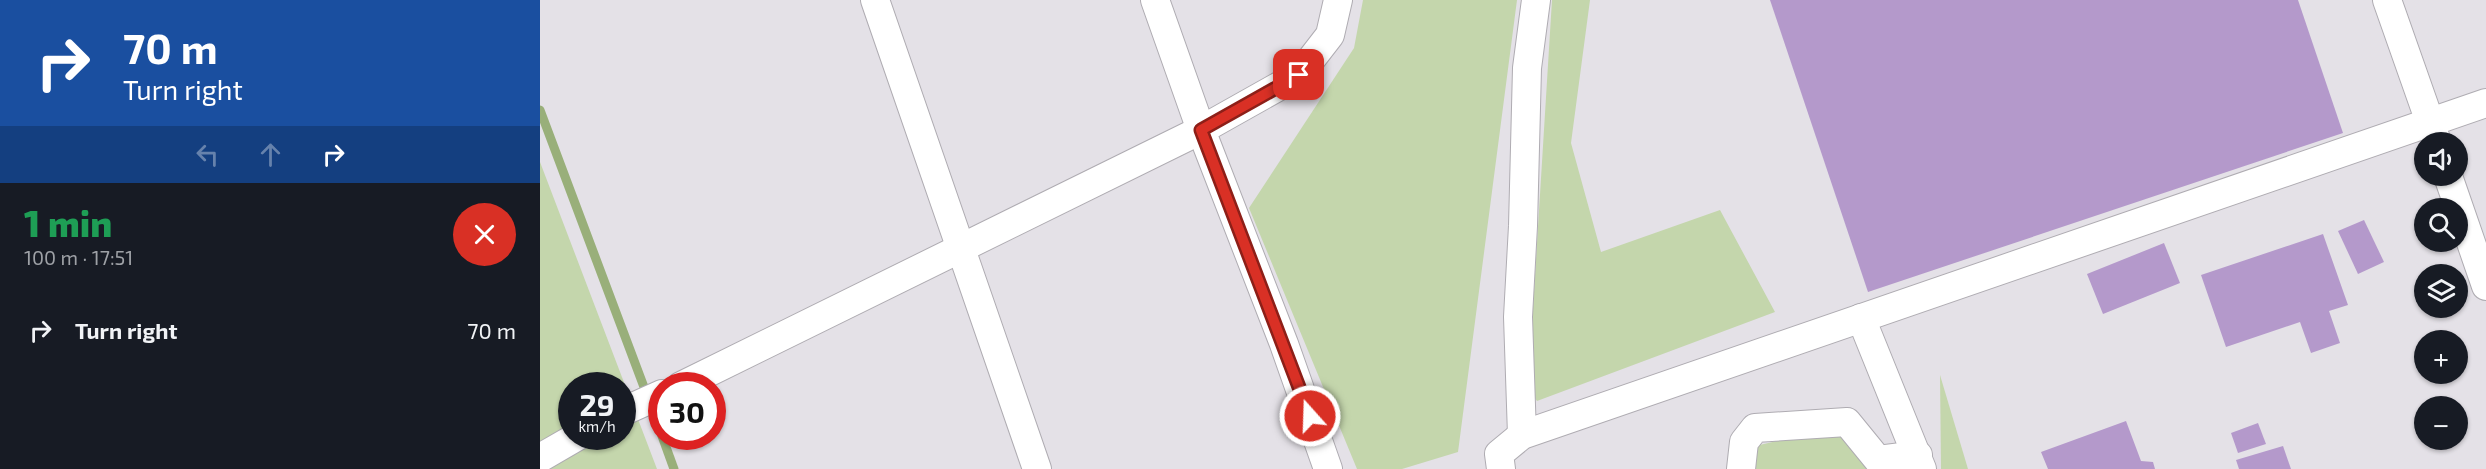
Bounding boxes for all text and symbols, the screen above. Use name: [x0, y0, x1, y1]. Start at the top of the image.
text: 70 m: [123, 22, 218, 72]
icon: right: [24, 24, 102, 102]
pin: [1273, 49, 1324, 100]
icon: arrive: [1282, 58, 1315, 91]
text: Turn right: [123, 73, 243, 105]
map controls: [2414, 132, 2468, 450]
button: sound: [2414, 132, 2468, 186]
icon: left: [191, 138, 224, 171]
icon: ahead: [254, 138, 287, 171]
icon: right: [317, 138, 350, 171]
button: search: [2414, 198, 2468, 252]
text: 1 min: [24, 201, 112, 244]
button: close: [453, 203, 516, 266]
text: 100 m · 17:51: [24, 245, 133, 269]
button: layers: [2414, 264, 2468, 318]
icon: right: [24, 314, 57, 347]
text: Turn right: [75, 317, 177, 343]
text: 70 m: [467, 317, 516, 343]
button: +: [2414, 330, 2468, 384]
speed limit sign: 30: [648, 372, 726, 450]
position arrow: [1278, 384, 1342, 448]
text: 29: [579, 386, 615, 422]
button: −: [2414, 396, 2468, 450]
text: km/h: [578, 417, 616, 435]

